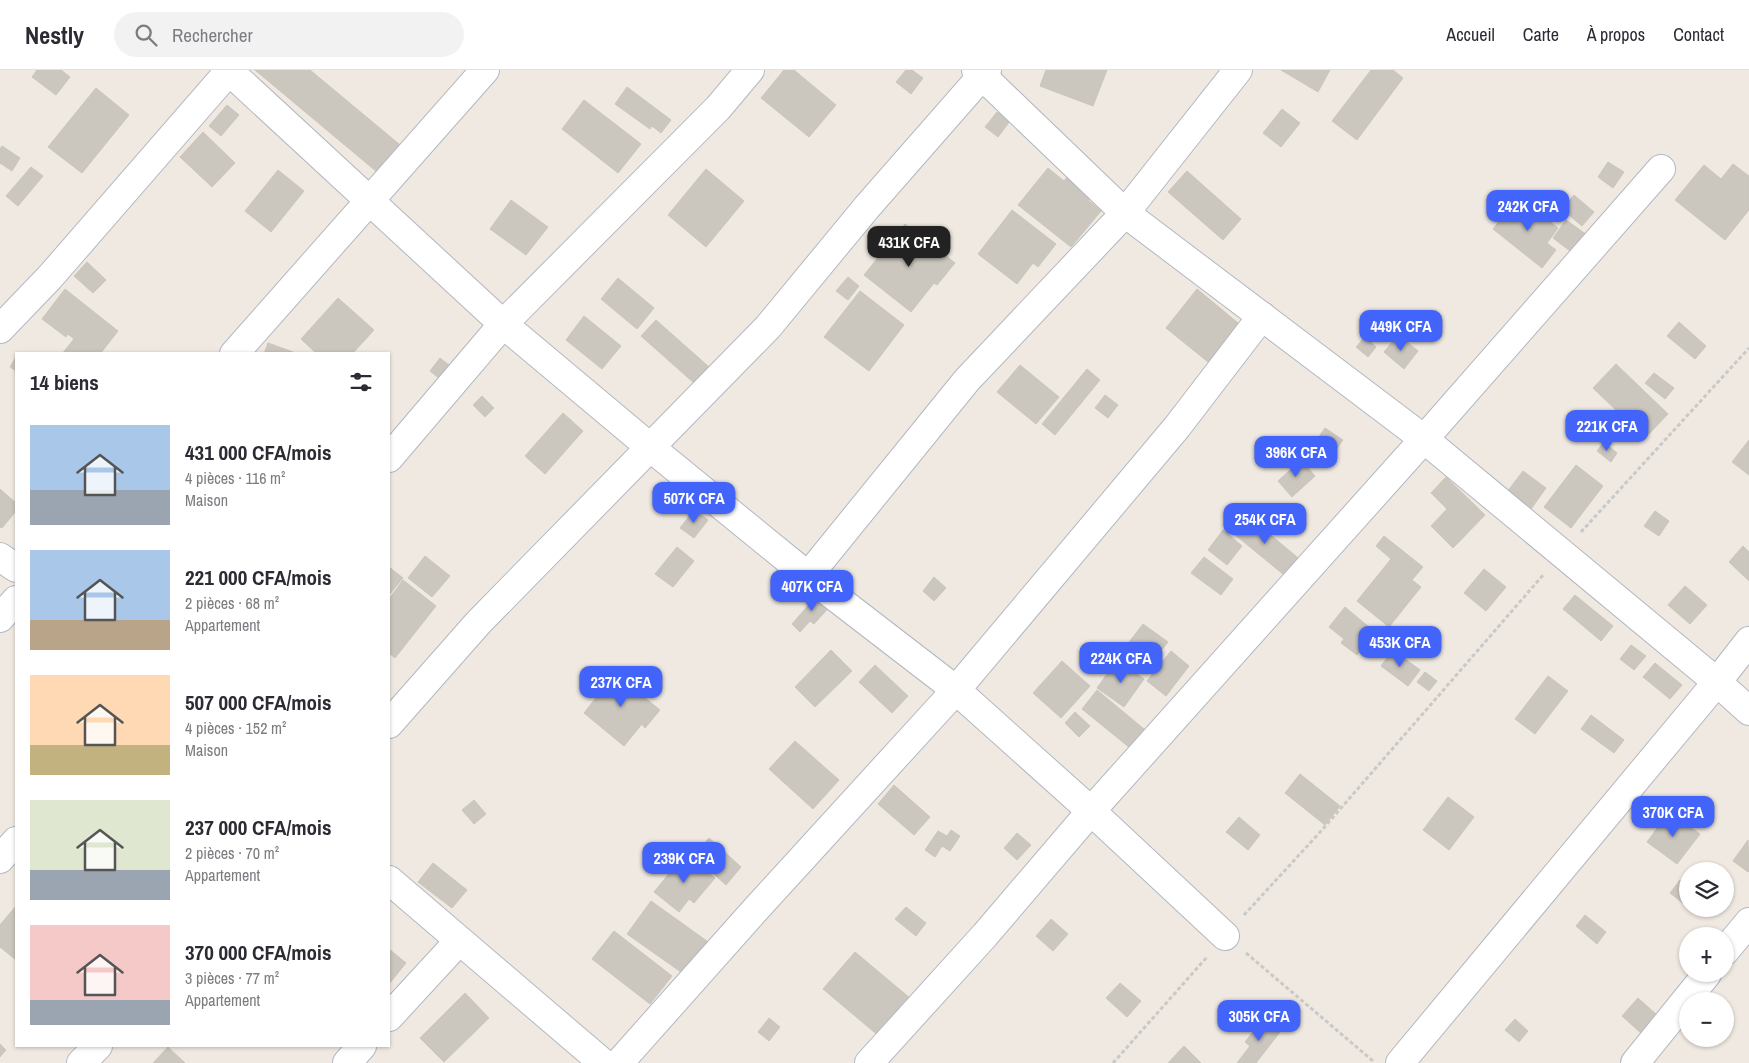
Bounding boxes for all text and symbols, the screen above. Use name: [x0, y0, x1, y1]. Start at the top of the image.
search box: [114, 12, 464, 57]
text: Nestly: [25, 19, 84, 51]
icon: search: [132, 21, 160, 49]
text: Rechercher: [172, 22, 253, 48]
text: Accueil: [1446, 22, 1495, 47]
text: Carte: [1523, 22, 1559, 47]
text: À propos: [1587, 22, 1645, 47]
text: Contact: [1673, 22, 1724, 47]
pin: 242K CFA: [1476, 190, 1580, 232]
text: 242K CFA: [1497, 195, 1559, 217]
pin: 431K CFA: [857, 226, 961, 268]
text: 431K CFA: [878, 231, 940, 253]
pin: 449K CFA: [1349, 310, 1453, 352]
text: 449K CFA: [1370, 315, 1432, 337]
text: 14 biens: [30, 368, 99, 397]
icon: filters: [347, 368, 375, 396]
pin: 221K CFA: [1555, 410, 1659, 452]
text: 221K CFA: [1576, 415, 1638, 437]
pin: 396K CFA: [1244, 436, 1348, 478]
text: 431 000 CFA/mois: [185, 438, 331, 467]
text: 396K CFA: [1265, 441, 1327, 463]
icon: home: [70, 445, 130, 505]
text: 4 pièces · 116 m²: [185, 467, 285, 489]
pin: 507K CFA: [642, 482, 746, 524]
text: 507K CFA: [663, 487, 725, 509]
text: Maison: [185, 489, 228, 511]
pin: 254K CFA: [1213, 502, 1317, 545]
text: 254K CFA: [1234, 508, 1296, 530]
text: 221 000 CFA/mois: [185, 563, 331, 592]
icon: home: [70, 570, 130, 630]
pin: 407K CFA: [760, 570, 864, 612]
text: 407K CFA: [781, 575, 843, 597]
text: 2 pièces · 68 m²: [185, 592, 279, 614]
text: Appartement: [185, 614, 260, 636]
pin: 453K CFA: [1348, 626, 1452, 668]
text: 453K CFA: [1369, 631, 1431, 653]
pin: 224K CFA: [1069, 642, 1173, 684]
text: 224K CFA: [1090, 647, 1152, 669]
pin: 237K CFA: [569, 666, 673, 708]
text: 237K CFA: [590, 671, 652, 693]
text: 507 000 CFA/mois: [185, 688, 331, 717]
icon: home: [70, 695, 130, 755]
text: 4 pièces · 152 m²: [185, 717, 286, 739]
text: Maison: [185, 739, 228, 761]
pin: 370K CFA: [1621, 796, 1725, 838]
text: 370K CFA: [1642, 801, 1704, 823]
text: 237 000 CFA/mois: [185, 813, 331, 842]
icon: home: [70, 820, 130, 880]
text: 2 pièces · 70 m²: [185, 842, 279, 864]
pin: 239K CFA: [632, 842, 736, 884]
text: 239K CFA: [653, 847, 715, 869]
map controls: [1679, 862, 1734, 1047]
button: layers: [1679, 862, 1734, 917]
text: Appartement: [185, 864, 260, 886]
button: +: [1679, 927, 1734, 982]
text: 370 000 CFA/mois: [185, 938, 331, 967]
icon: home: [70, 945, 130, 1005]
text: 3 pièces · 77 m²: [185, 967, 279, 989]
text: Appartement: [185, 989, 260, 1011]
button: −: [1679, 992, 1734, 1047]
pin: 305K CFA: [1207, 1000, 1311, 1042]
text: 305K CFA: [1228, 1005, 1290, 1027]

